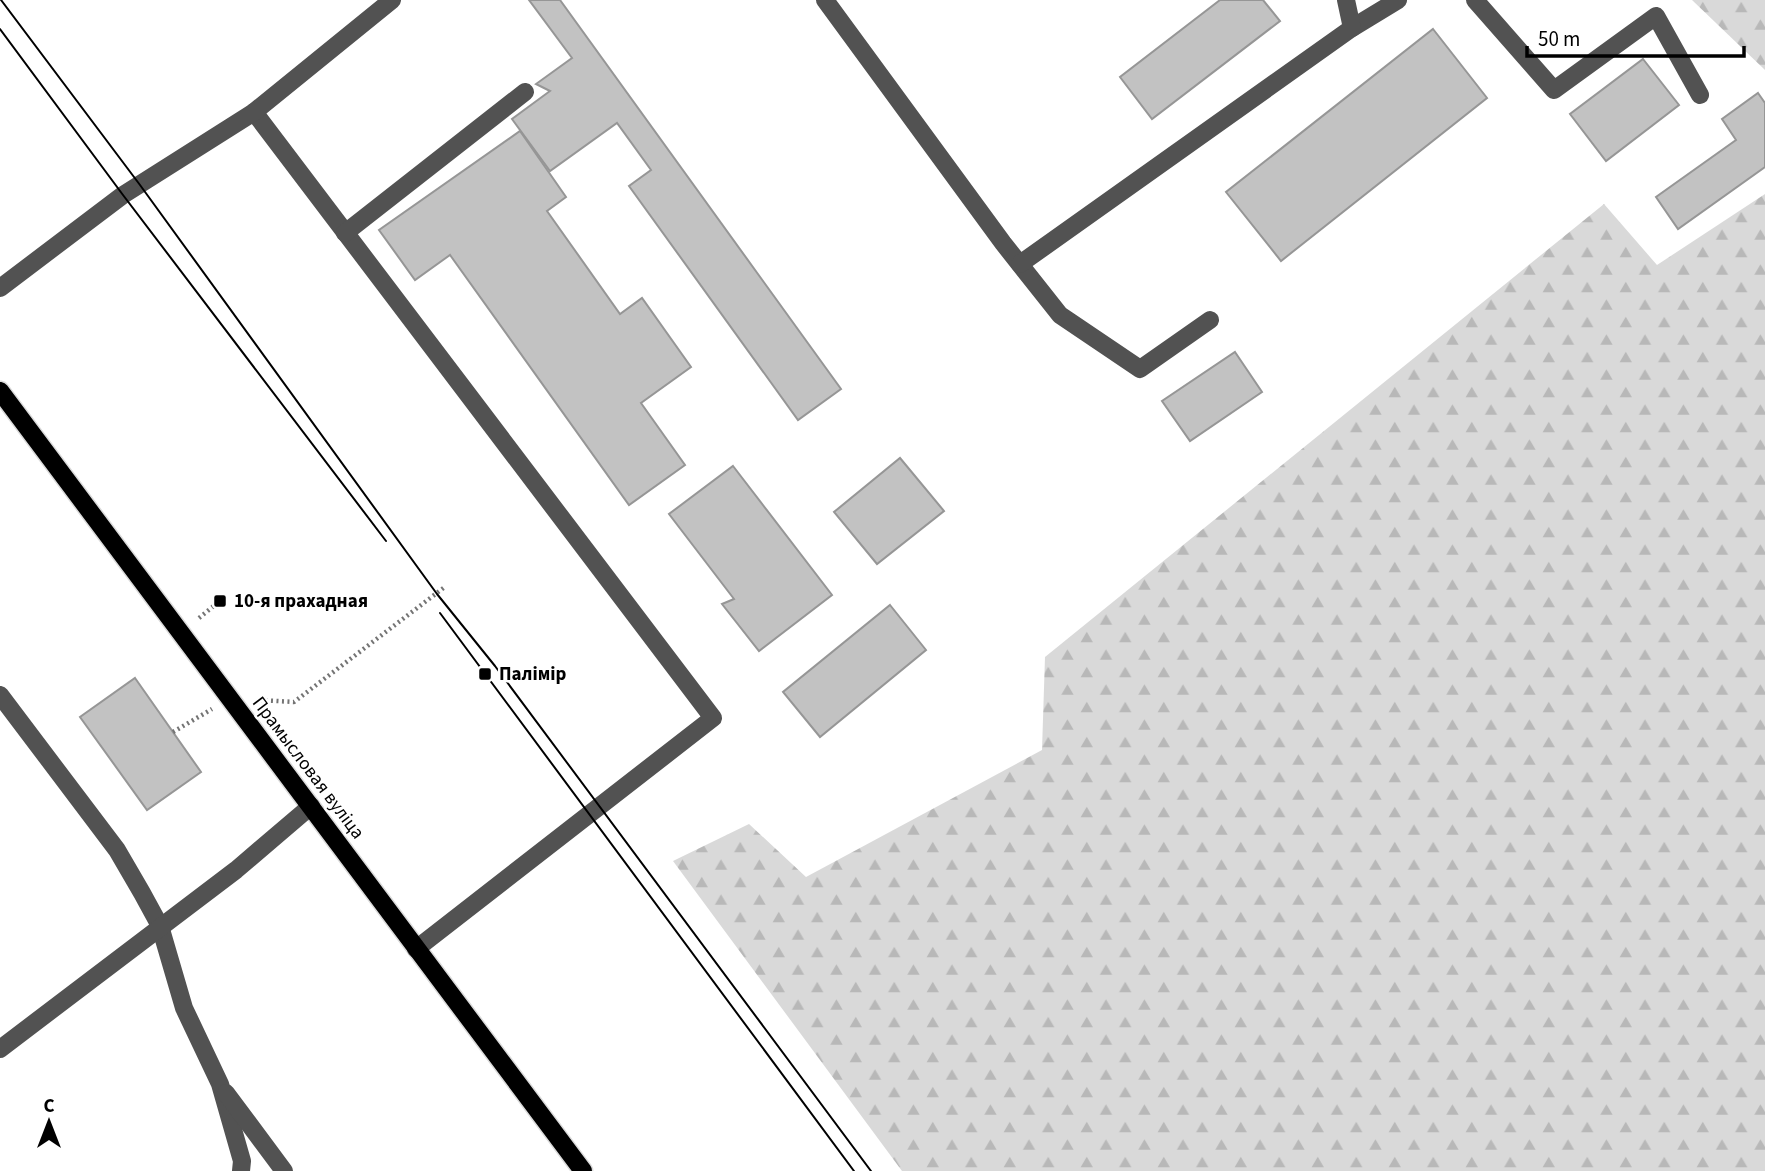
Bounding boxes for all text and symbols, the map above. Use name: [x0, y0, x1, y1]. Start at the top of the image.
scale bar: [1527, 14, 1744, 58]
text: 50 m: [1538, 24, 1580, 54]
place label: 10-я прахадная: [234, 588, 368, 615]
marker: 10-я прахадная: [212, 593, 228, 609]
place label: Палімір: [499, 661, 567, 688]
marker: Палімір: [477, 666, 493, 682]
street label: Прамысловая вуліца: [245, 691, 371, 845]
north arrow: [14, 1087, 84, 1157]
text: С: [43, 1093, 55, 1120]

